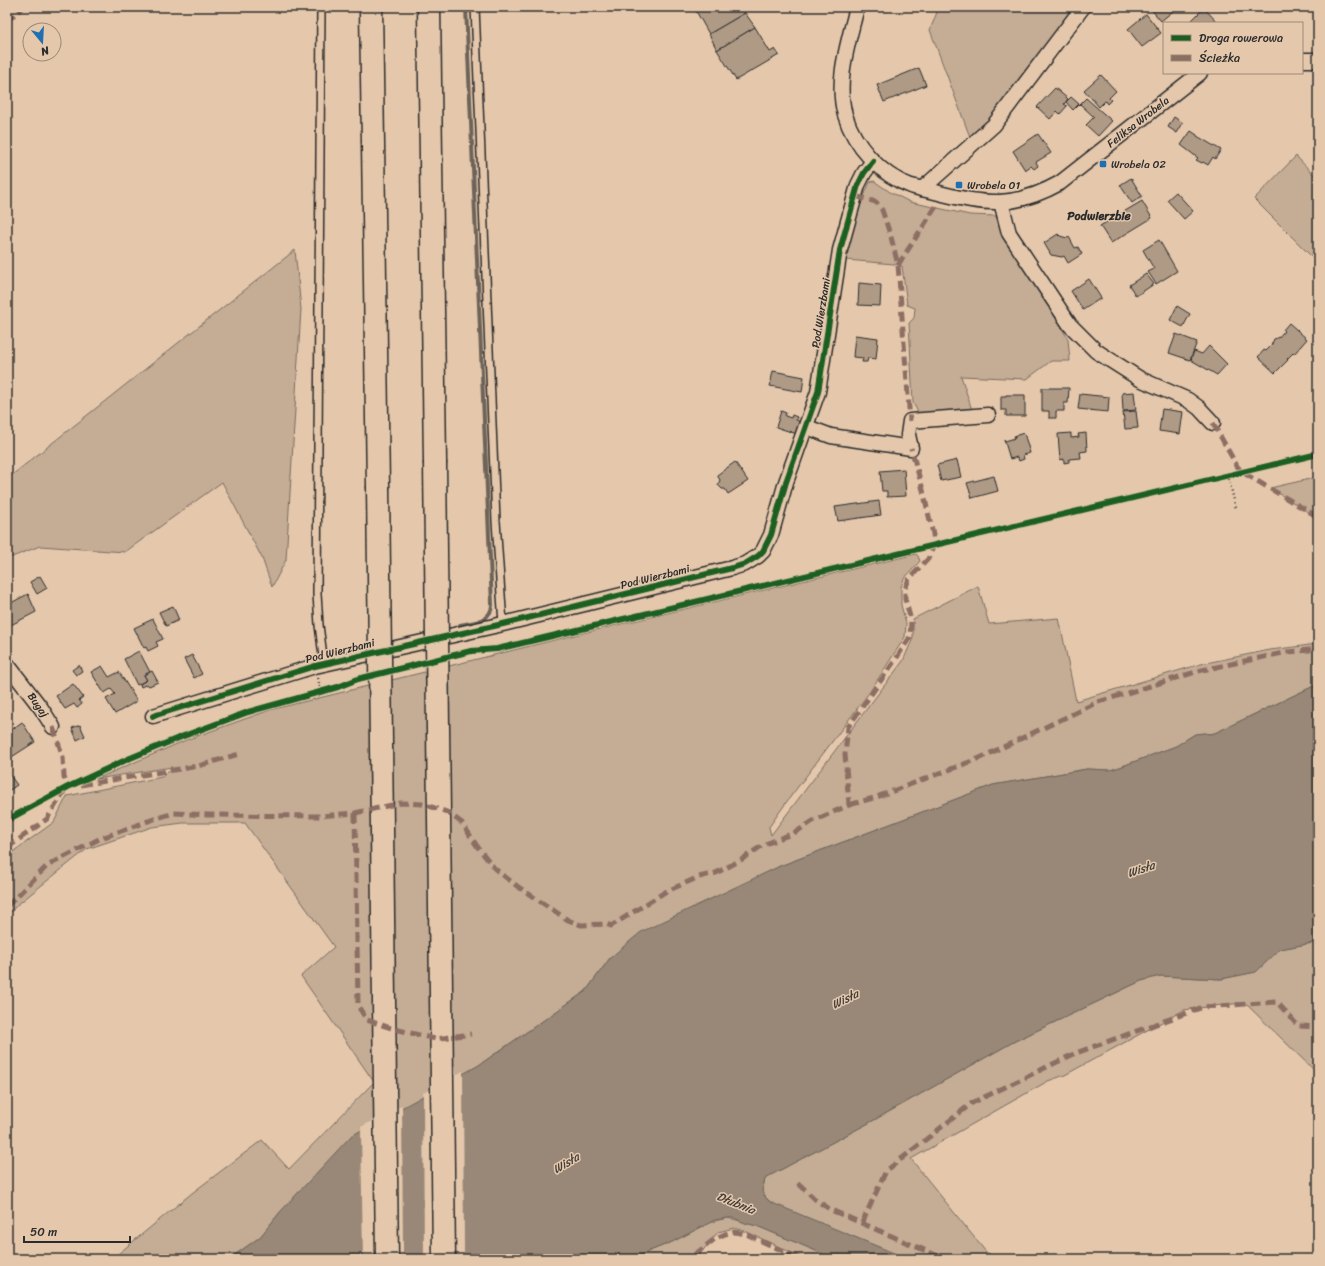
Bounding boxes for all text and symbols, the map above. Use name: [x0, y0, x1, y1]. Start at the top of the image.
north arrow: [22, 22, 62, 62]
legend: [1163, 22, 1303, 74]
text: Droga rowerowa: [1199, 27, 1283, 49]
text: N: [38, 41, 52, 61]
text: Ścieżka: [1199, 47, 1240, 69]
street label: Feliksa Wrobela: [1102, 91, 1174, 153]
place label: Wrobela 02: [1111, 155, 1167, 174]
marker: Wrobela 02: [1098, 159, 1108, 169]
place label: Wrobela 01: [967, 176, 1021, 195]
marker: Wrobela 01: [954, 180, 964, 190]
district label: Podwierzbie: [1067, 205, 1132, 227]
street label: Pod Wierzbami: [806, 276, 836, 349]
street label: Pod Wierzbami: [618, 559, 693, 595]
street label: Pod Wierzbami: [303, 633, 378, 669]
street label: Bugaj: [22, 688, 54, 722]
water label: Wisła: [1124, 854, 1160, 884]
water label: Wisła: [828, 982, 864, 1015]
water label: Wisła: [548, 1145, 585, 1180]
water label: Dłubnia: [713, 1185, 760, 1221]
scale bar: [24, 1218, 130, 1244]
text: 50 m: [30, 1221, 57, 1243]

